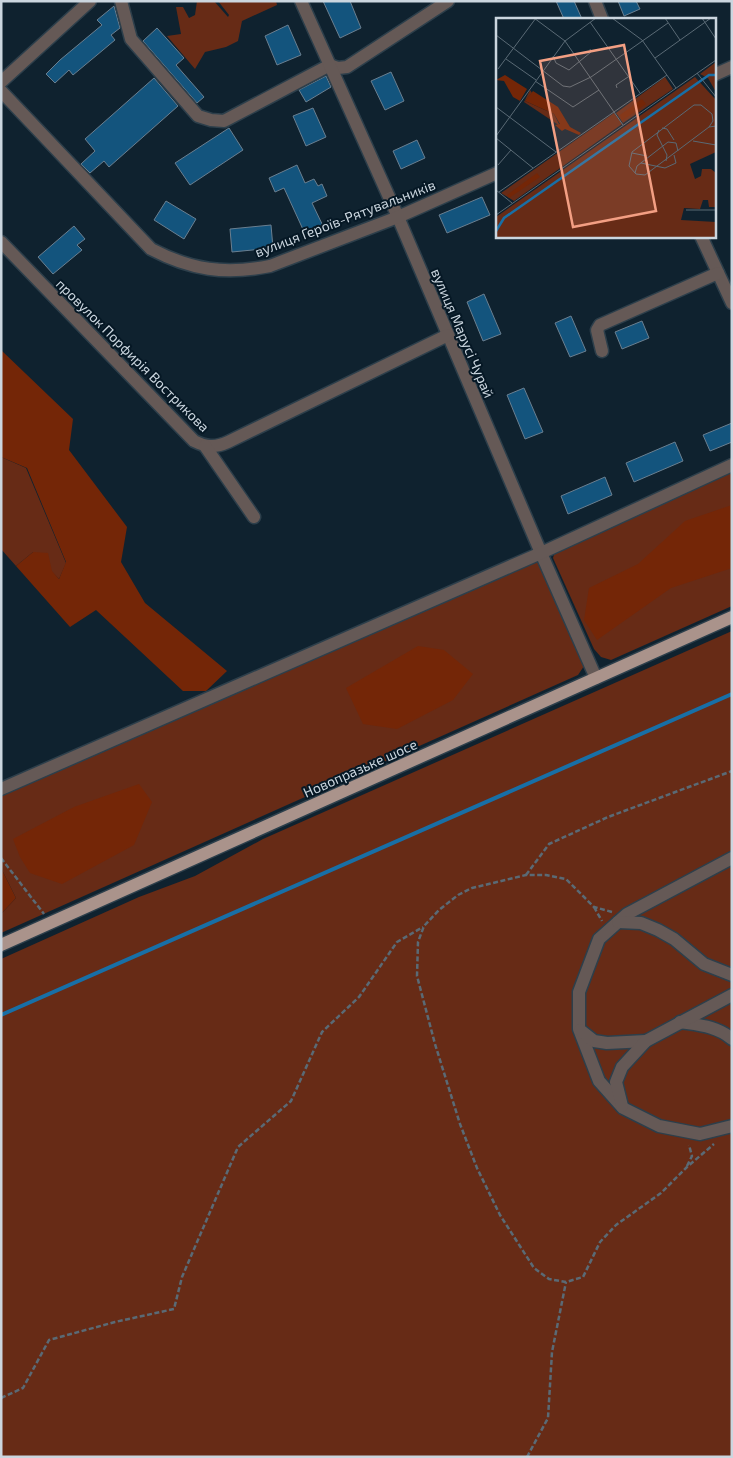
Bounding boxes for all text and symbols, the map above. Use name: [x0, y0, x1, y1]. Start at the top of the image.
inset map: [496, 18, 716, 238]
street label: вулиця Героїв-Рятувальників: [252, 176, 438, 260]
street label: вулиця Марусі Чурай: [428, 266, 498, 400]
street label: провулок Порфирія Вострикова: [53, 275, 213, 435]
street label: Новопразьке шосе: [300, 735, 420, 801]

